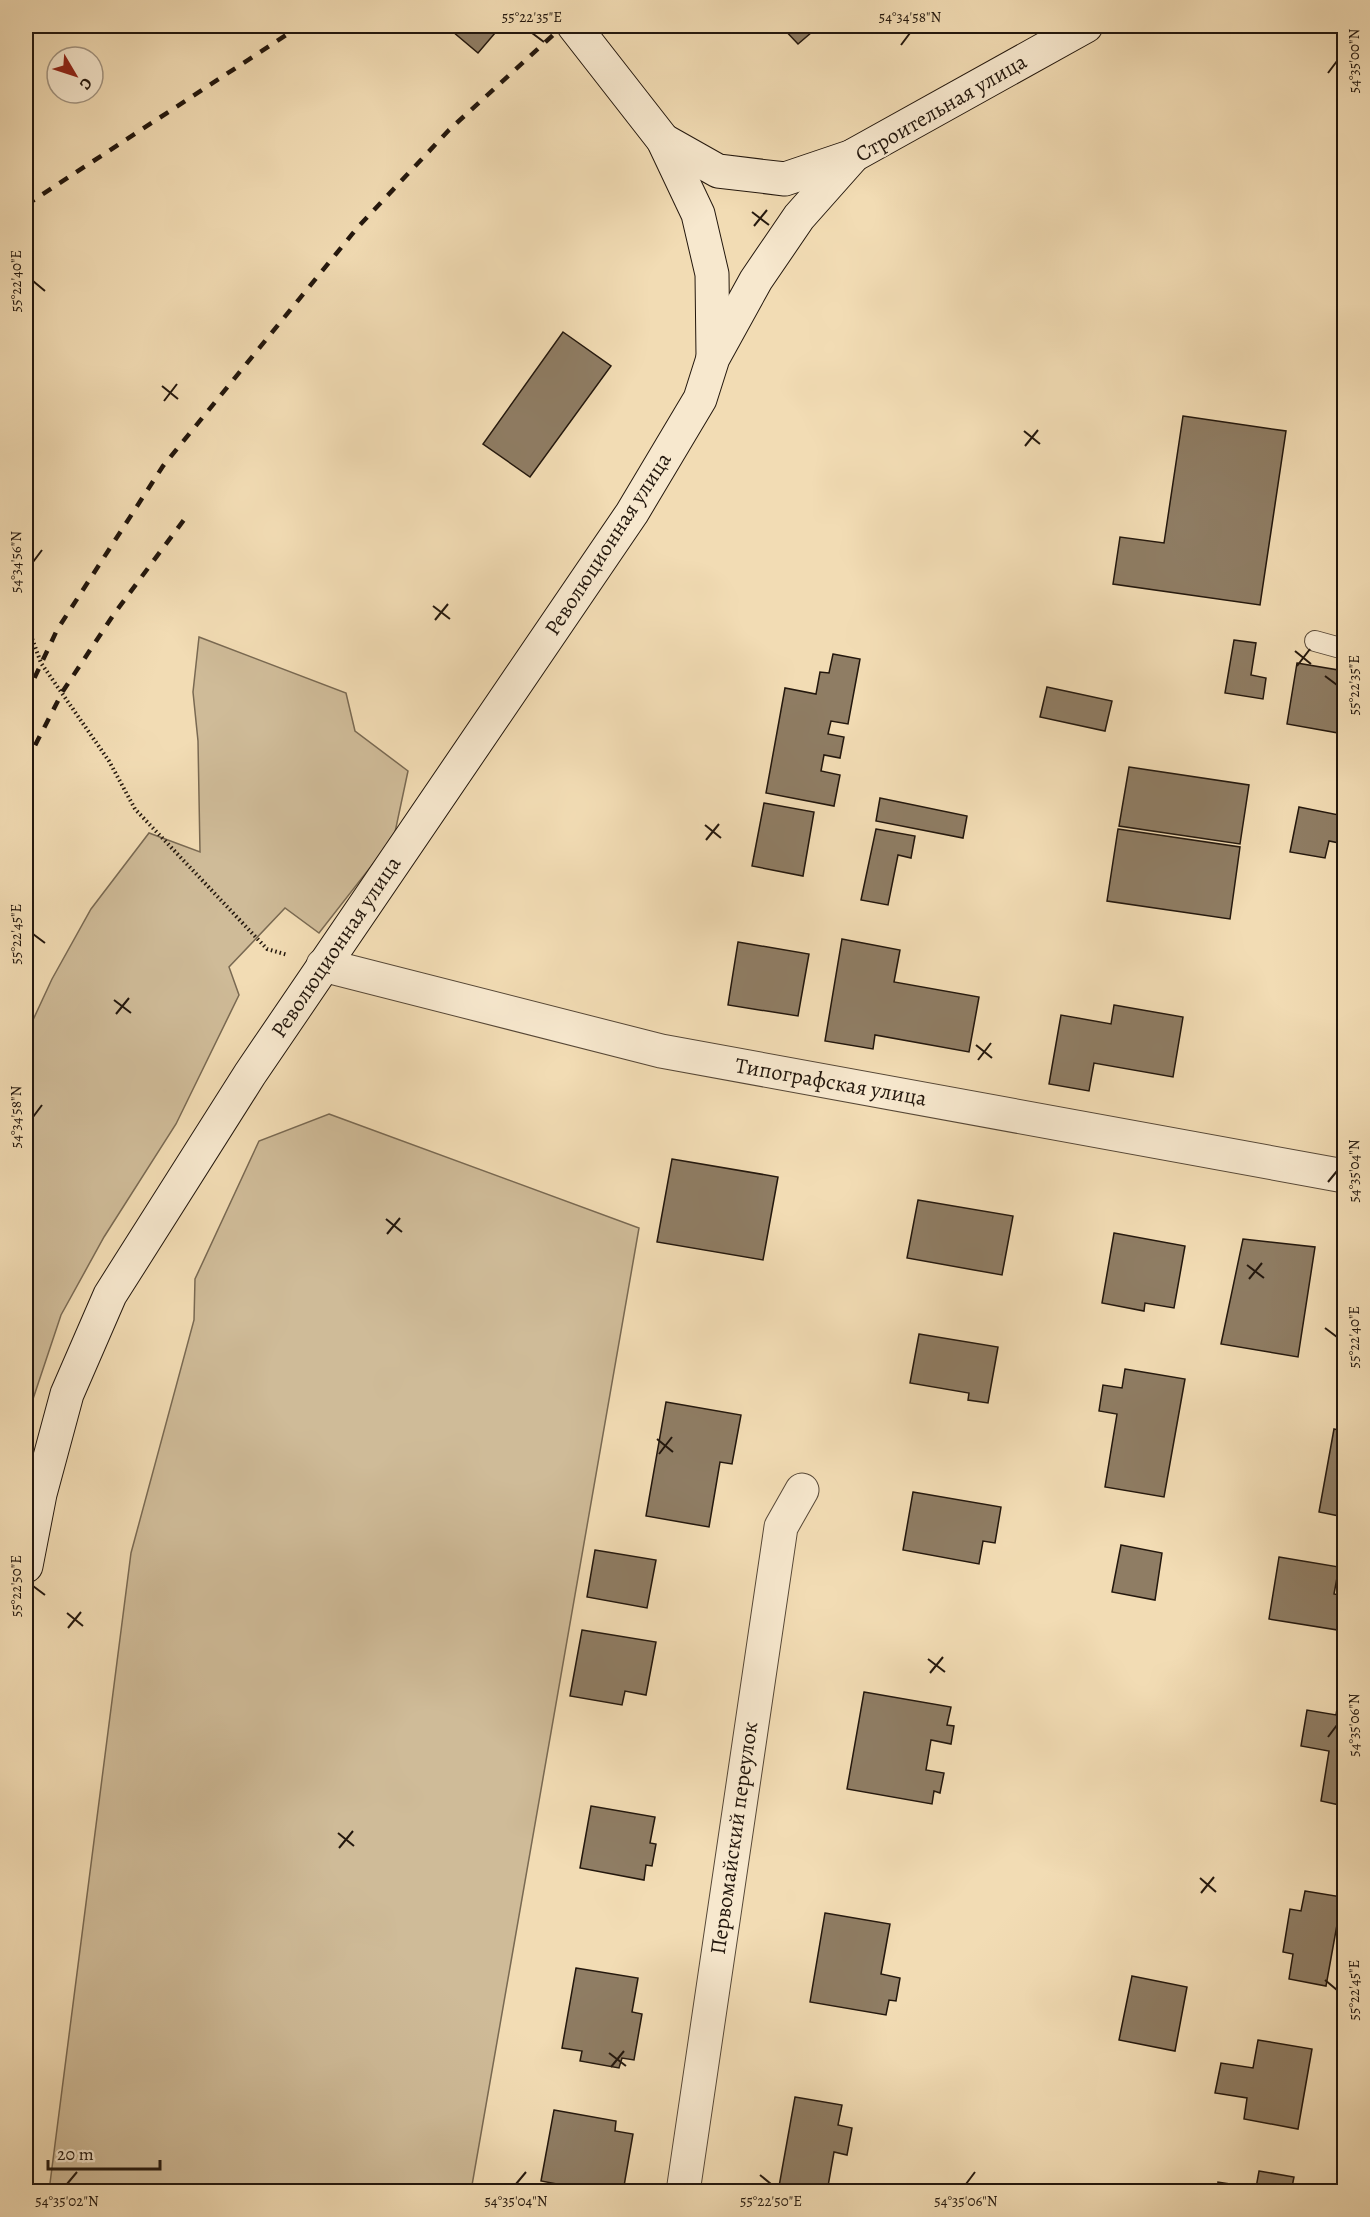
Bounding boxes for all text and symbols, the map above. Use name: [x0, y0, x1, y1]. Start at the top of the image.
text: 55°22'35"E: [502, 7, 562, 27]
text: 54°34'58"N: [879, 7, 941, 27]
text: 54°35'00"N: [1344, 29, 1364, 93]
north arrow: [45, 45, 105, 105]
street label: Строительная улица: [850, 46, 1033, 169]
text: С: [74, 73, 98, 95]
text: 55°22'40"E: [6, 250, 26, 312]
street label: Революционная улица: [537, 446, 679, 641]
text: 54°34'56"N: [6, 531, 26, 593]
text: 55°22'35"E: [1344, 655, 1364, 715]
street label: Революционная улица: [264, 850, 408, 1044]
text: 55°22'45"E: [6, 904, 26, 964]
street label: Типографская улица: [733, 1050, 930, 1114]
text: 54°34'58"N: [6, 1086, 26, 1148]
text: 54°35'04"N: [1344, 1139, 1364, 1203]
text: 55°22'40"E: [1344, 1306, 1364, 1368]
text: 55°22'50"E: [6, 1555, 26, 1617]
text: 54°35'06"N: [1344, 1693, 1364, 1757]
street label: Первомайский переулок: [703, 1720, 765, 1956]
text: 55°22'45"E: [1344, 1960, 1364, 2020]
scale bar: [48, 2133, 160, 2171]
text: 20 m: [57, 2142, 94, 2166]
text: 54°35'02"N: [35, 2191, 99, 2211]
text: 54°35'04"N: [484, 2191, 548, 2211]
text: 55°22'50"E: [740, 2191, 802, 2211]
text: 54°35'06"N: [934, 2191, 998, 2211]

